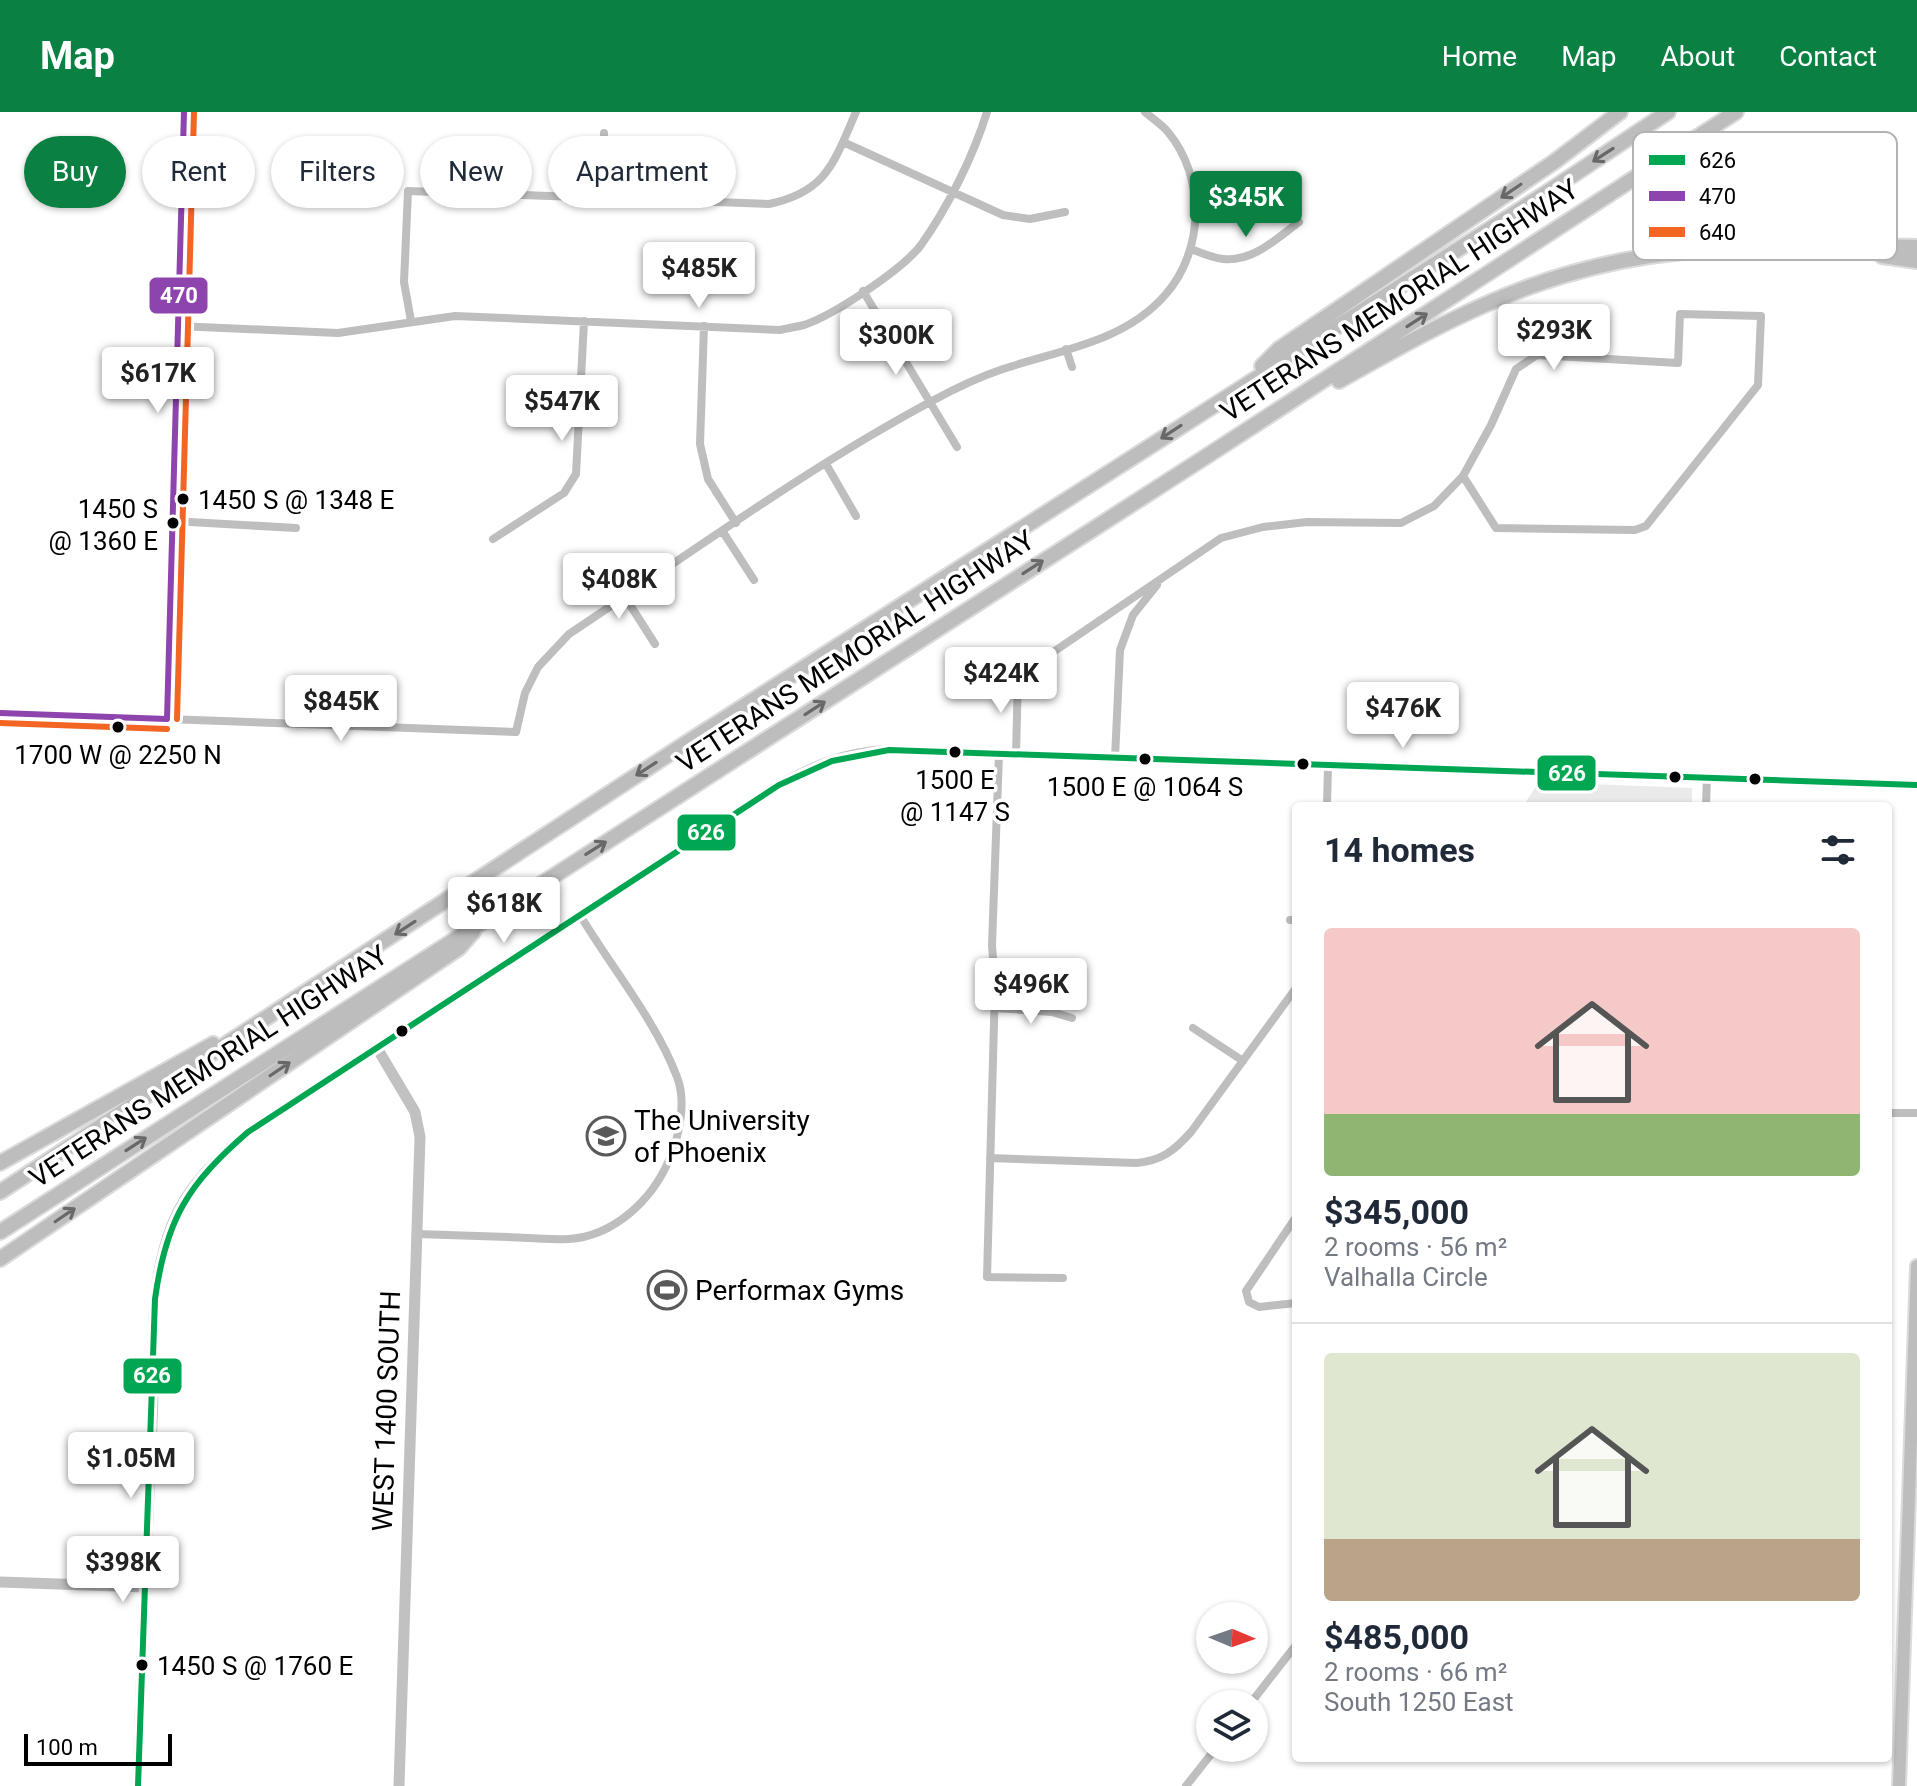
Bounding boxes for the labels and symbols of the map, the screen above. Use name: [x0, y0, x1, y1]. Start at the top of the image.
legend: [1633, 132, 1897, 260]
one-way arrow: [1593, 147, 1615, 163]
text: 626: [1699, 148, 1736, 173]
pin: $345K: [1190, 171, 1302, 239]
street label: VETERANS MEMORIAL HIGHWAY: [1214, 172, 1584, 429]
one-way arrow: [1501, 183, 1523, 199]
text: 470: [1699, 184, 1736, 209]
text: 640: [1699, 220, 1736, 245]
pin: $485K: [643, 242, 755, 310]
line badge: 470: [148, 276, 209, 315]
text: 470: [160, 283, 198, 308]
pin: $293K: [1498, 304, 1610, 372]
pin: $300K: [840, 309, 952, 377]
one-way arrow: [1405, 312, 1427, 329]
pin: $617K: [102, 347, 214, 415]
pin: $547K: [506, 375, 618, 443]
one-way arrow: [1160, 424, 1182, 441]
place label: 1450 S @ 1348 E: [198, 485, 394, 515]
marker: 1450 S @ 1348 E: [175, 491, 191, 507]
place label: 1450 S @ 1360 E: [49, 494, 158, 556]
marker: 1450 S @ 1360 E: [165, 515, 181, 531]
street label: VETERANS MEMORIAL HIGHWAY: [670, 523, 1040, 780]
pin: $408K: [563, 553, 675, 621]
one-way arrow: [1022, 559, 1044, 576]
pin: $424K: [945, 647, 1057, 715]
pin: $845K: [285, 675, 397, 743]
pin: $476K: [1347, 682, 1459, 750]
one-way arrow: [803, 699, 826, 715]
marker: 1700 W @ 2250 N: [110, 719, 126, 735]
place label: 1700 W @ 2250 N: [14, 740, 222, 770]
marker: 1500 E @ 1147 S: [947, 744, 963, 760]
marker: 1500 E @ 1064 S: [1137, 751, 1153, 767]
line badge: 626: [1536, 754, 1597, 792]
unlabelled marker: [1295, 756, 1311, 772]
one-way arrow: [635, 761, 657, 778]
text: 626: [1548, 761, 1586, 786]
place label: 1500 E @ 1147 S: [900, 765, 1010, 827]
unlabelled marker: [1667, 769, 1683, 785]
unlabelled marker: [1747, 771, 1763, 787]
place label: 1500 E @ 1064 S: [1047, 772, 1243, 802]
line badge: 626: [676, 813, 737, 852]
text: 626: [687, 820, 725, 845]
one-way arrow: [584, 839, 606, 856]
pin: $618K: [448, 877, 560, 945]
one-way arrow: [394, 920, 417, 936]
street label: VETERANS MEMORIAL HIGHWAY: [23, 938, 393, 1195]
pin: $496K: [975, 958, 1087, 1026]
unlabelled marker: [394, 1023, 410, 1039]
one-way arrow: [268, 1061, 290, 1077]
place label: The University of Phoenix: [634, 1104, 810, 1169]
school or university icon: The University of Phoenix: [585, 1115, 627, 1157]
one-way arrow: [124, 1136, 147, 1152]
one-way arrow: [53, 1207, 75, 1224]
sports icon: Performax Gyms: [646, 1269, 688, 1311]
place label: Performax Gyms: [695, 1274, 904, 1307]
street label: WEST 1400 SOUTH: [366, 1290, 407, 1532]
line badge: 626: [122, 1357, 183, 1395]
text: 626: [133, 1363, 171, 1388]
pin: $1.05M: [66, 1432, 196, 1500]
pin: $398K: [67, 1536, 179, 1604]
north arrow: [1196, 1602, 1268, 1674]
place label: 1450 S @ 1760 E: [157, 1651, 353, 1681]
marker: 1450 S @ 1760 E: [134, 1657, 150, 1673]
scale bar: [24, 1730, 172, 1766]

